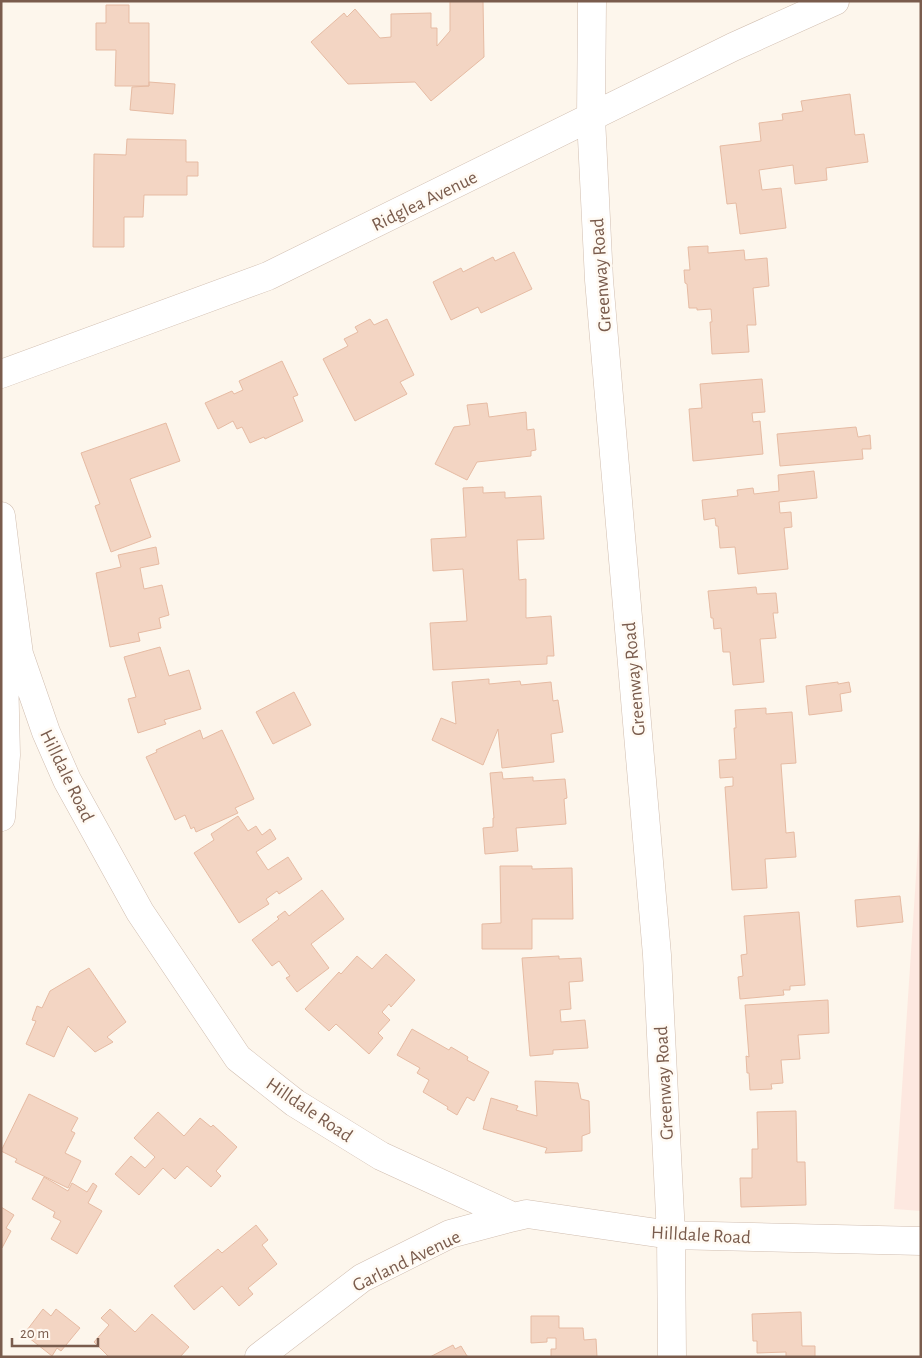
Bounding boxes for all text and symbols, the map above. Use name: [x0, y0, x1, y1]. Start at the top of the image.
street label: Ridglea Avenue: [369, 168, 481, 235]
street label: Greenway Road: [588, 217, 615, 333]
street label: Greenway Road: [620, 621, 649, 737]
street label: Hilldale Road: [36, 727, 97, 825]
street label: Greenway Road: [652, 1025, 677, 1140]
street label: Hilldale Road: [262, 1074, 356, 1146]
street label: Hilldale Road: [651, 1223, 751, 1248]
street label: Garland Avenue: [350, 1227, 464, 1296]
scale bar: [12, 1316, 99, 1348]
text: 20 m: [20, 1326, 49, 1341]

